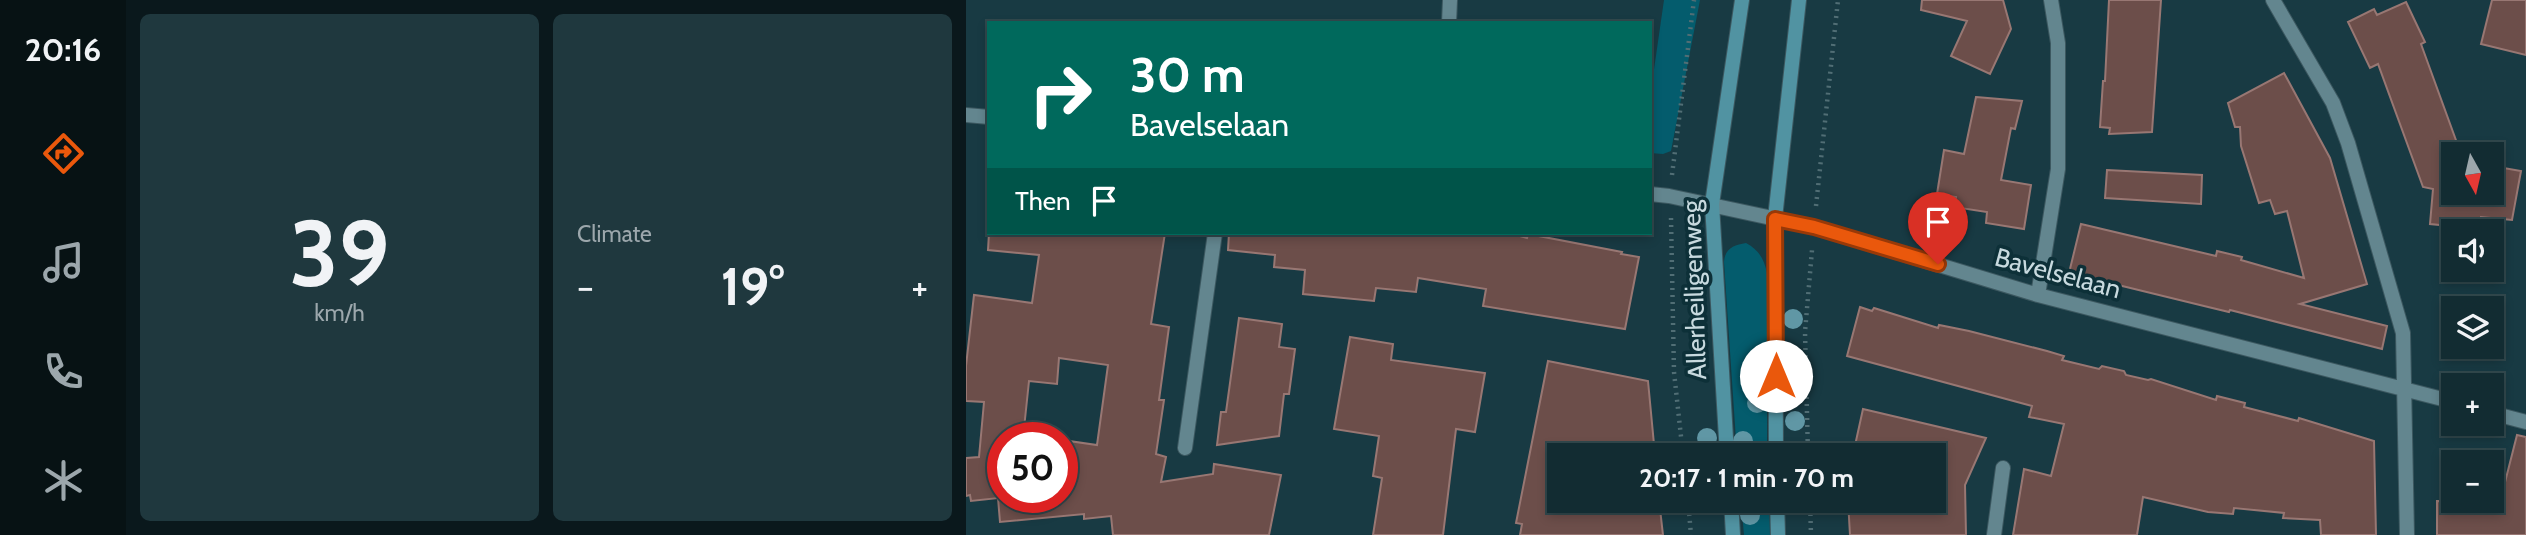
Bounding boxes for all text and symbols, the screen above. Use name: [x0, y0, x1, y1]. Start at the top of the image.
text: 20:16: [25, 30, 101, 69]
text: 30 m: [1130, 45, 1245, 104]
icon: right: [1015, 49, 1106, 140]
text: Bavelselaan: [1130, 105, 1289, 144]
icon: directions: [39, 129, 88, 178]
north arrow: [2441, 142, 2504, 205]
map controls: [2441, 142, 2504, 513]
icon: arrive: [1085, 182, 1123, 220]
text: Then: [1015, 185, 1071, 217]
pin: [1908, 192, 1968, 264]
text: 39: [289, 198, 390, 309]
street label: Allerheiligenweg: [1675, 199, 1713, 380]
icon: arrive: [1919, 203, 1957, 241]
button: sound: [2441, 219, 2504, 282]
text: Climate: [577, 220, 652, 248]
icon: music: [39, 238, 88, 287]
street label: Bavelselaan: [1991, 241, 2125, 305]
text: 19°: [721, 255, 784, 318]
text: −: [577, 263, 594, 310]
text: +: [911, 263, 928, 310]
button: layers: [2441, 296, 2504, 359]
text: km/h: [314, 299, 365, 327]
position arrow: [1739, 339, 1813, 413]
icon: phone: [39, 347, 88, 396]
button: +: [2441, 373, 2504, 436]
speed limit sign: 50: [987, 422, 1078, 513]
button: −: [2441, 450, 2504, 513]
icon: climate: [39, 456, 88, 505]
text: 20:17 · 1 min · 70 m: [1639, 462, 1854, 494]

